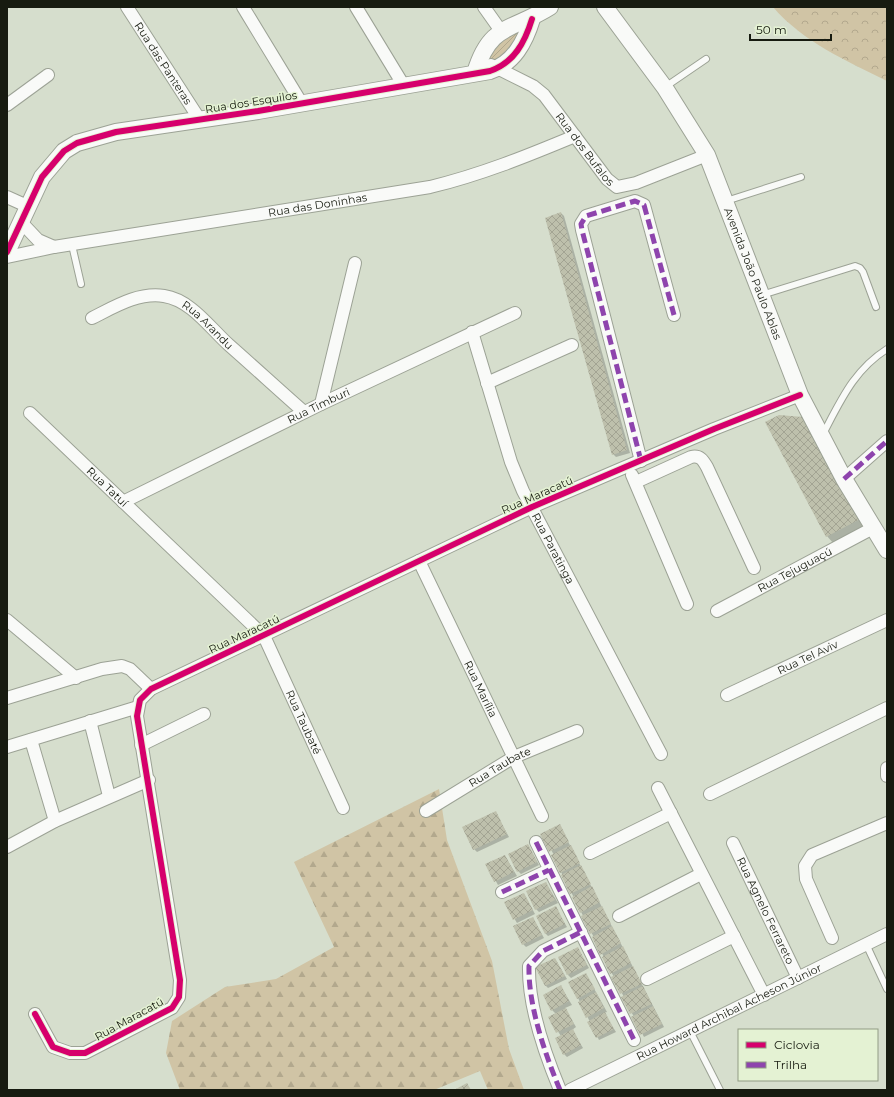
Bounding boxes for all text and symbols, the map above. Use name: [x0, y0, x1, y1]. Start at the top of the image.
scale bar: [750, 16, 831, 42]
street label: Rua das Panteras: [132, 19, 195, 108]
text: 50 m: [756, 22, 787, 37]
street label: Rua dos Esquilos: [204, 88, 299, 116]
street label: Rua dos Bufalos: [553, 110, 617, 189]
street label: Rua das Doninhas: [267, 190, 369, 220]
street label: Avenida João Paulo Ablas: [721, 205, 785, 342]
street label: Rua Arandu: [179, 297, 236, 352]
street label: Rua Timburi: [285, 384, 352, 427]
street label: Rua Tatuí: [84, 464, 132, 511]
street label: Rua Maracatú: [499, 473, 575, 517]
street label: Rua Paratinga: [529, 511, 578, 586]
street label: Rua Tejuguaçú: [755, 544, 834, 595]
street label: Rua Maracatú: [206, 611, 282, 657]
street label: Rua Tel Aviv: [775, 637, 840, 677]
street label: Rua Marília: [461, 658, 500, 720]
street label: Rua Taubaté: [283, 688, 325, 757]
street label: Rua Taubate: [466, 744, 533, 790]
street label: Rua Agnelo Ferrareto: [734, 855, 797, 967]
street label: Rua Howard Archibal Acheson Júnior: [634, 960, 824, 1063]
street label: Rua Maracatú: [92, 994, 166, 1044]
legend: [738, 1029, 878, 1081]
text: Ciclovia: [774, 1037, 820, 1052]
text: Trilha: [774, 1057, 807, 1072]

